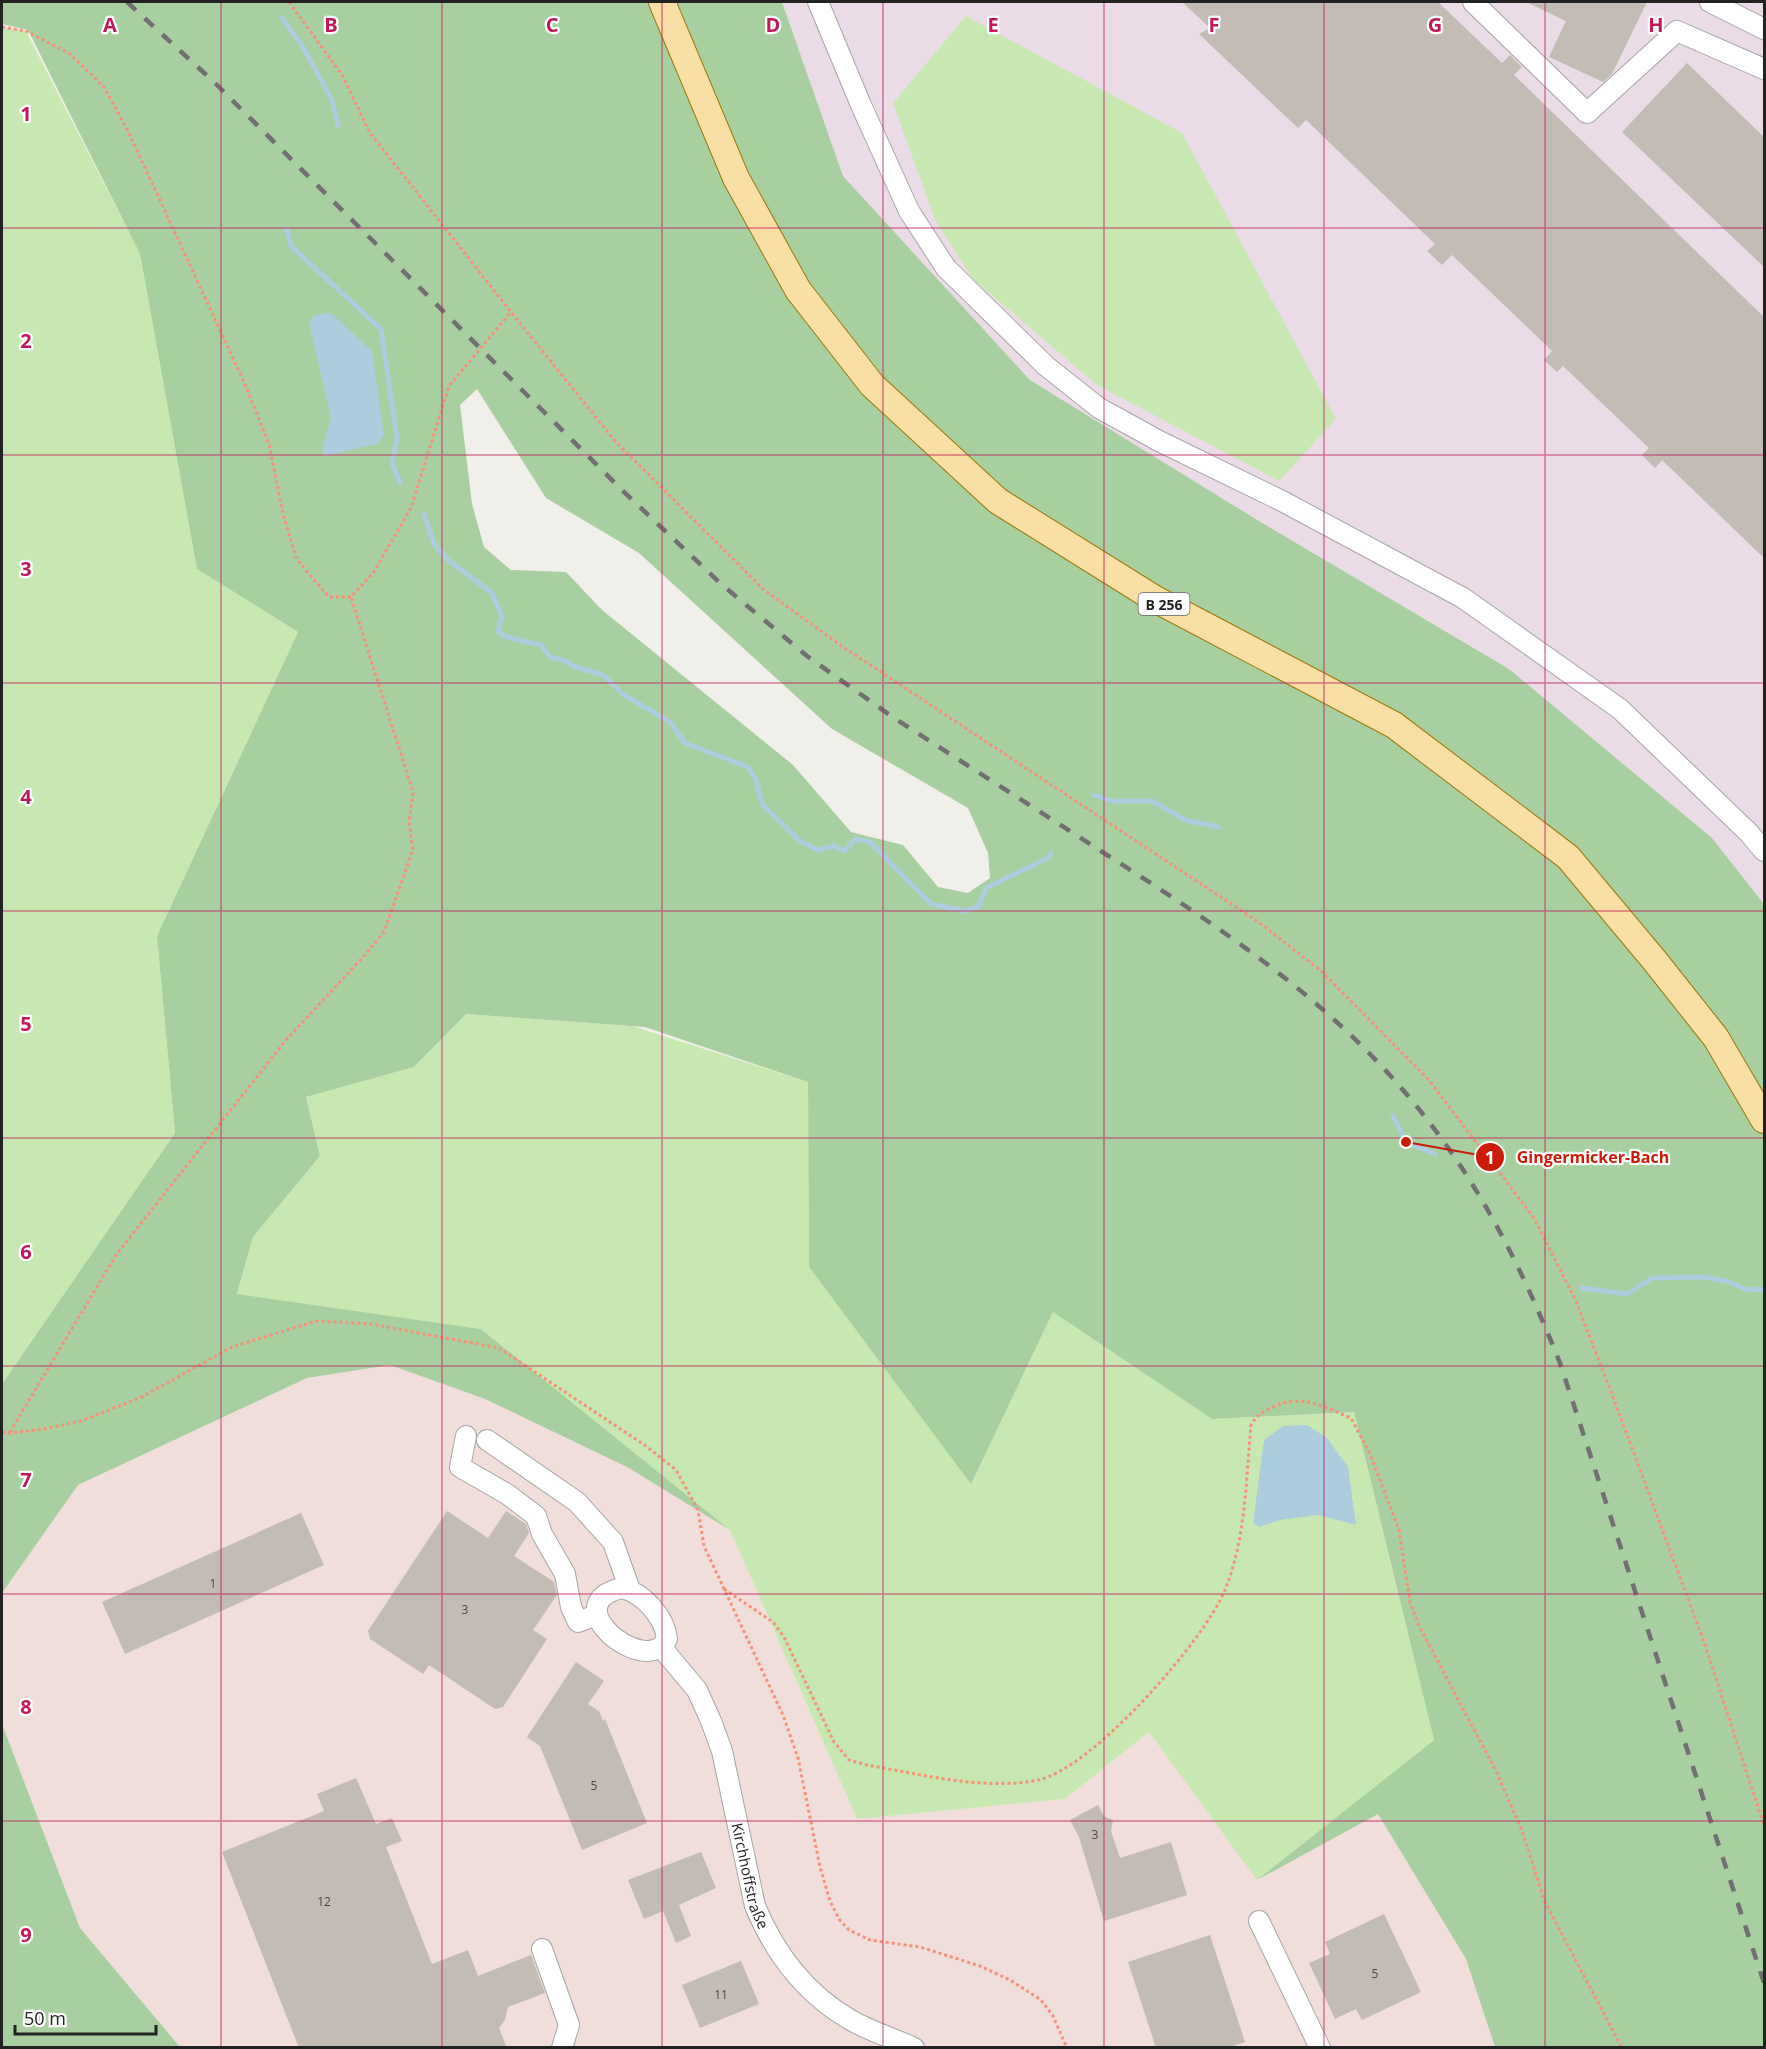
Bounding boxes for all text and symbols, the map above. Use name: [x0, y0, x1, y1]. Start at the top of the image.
text: A: [103, 11, 117, 38]
text: B: [324, 11, 338, 38]
text: C: [546, 11, 559, 38]
text: D: [766, 11, 780, 38]
text: E: [987, 11, 999, 38]
text: F: [1209, 11, 1219, 38]
text: G: [1428, 11, 1442, 38]
text: H: [1648, 11, 1664, 38]
text: 1: [20, 100, 32, 127]
text: 2: [20, 327, 32, 354]
text: 3: [20, 555, 32, 582]
road number: B 256: [1138, 593, 1190, 615]
text: 4: [20, 783, 32, 810]
text: 5: [20, 1010, 32, 1037]
callout: Gingermicker-Bach: [1475, 1140, 1681, 1174]
text: 1: [1485, 1145, 1495, 1169]
text: Gingermicker-Bach: [1517, 1146, 1669, 1168]
text: 6: [20, 1238, 32, 1265]
text: 7: [20, 1466, 32, 1493]
house number: 1: [210, 1575, 216, 1592]
house number: 3: [462, 1601, 469, 1618]
text: 8: [20, 1693, 32, 1720]
house number: 5: [591, 1777, 598, 1794]
street label: Kirchhoffstraße: [728, 1821, 774, 1932]
house number: 3: [1092, 1826, 1099, 1843]
house number: 12: [317, 1893, 331, 1910]
text: 9: [20, 1921, 32, 1948]
house number: 5: [1372, 1965, 1379, 1982]
house number: 11: [714, 1986, 728, 2003]
scale bar: [15, 1998, 156, 2036]
text: 50 m: [24, 2006, 66, 2030]

